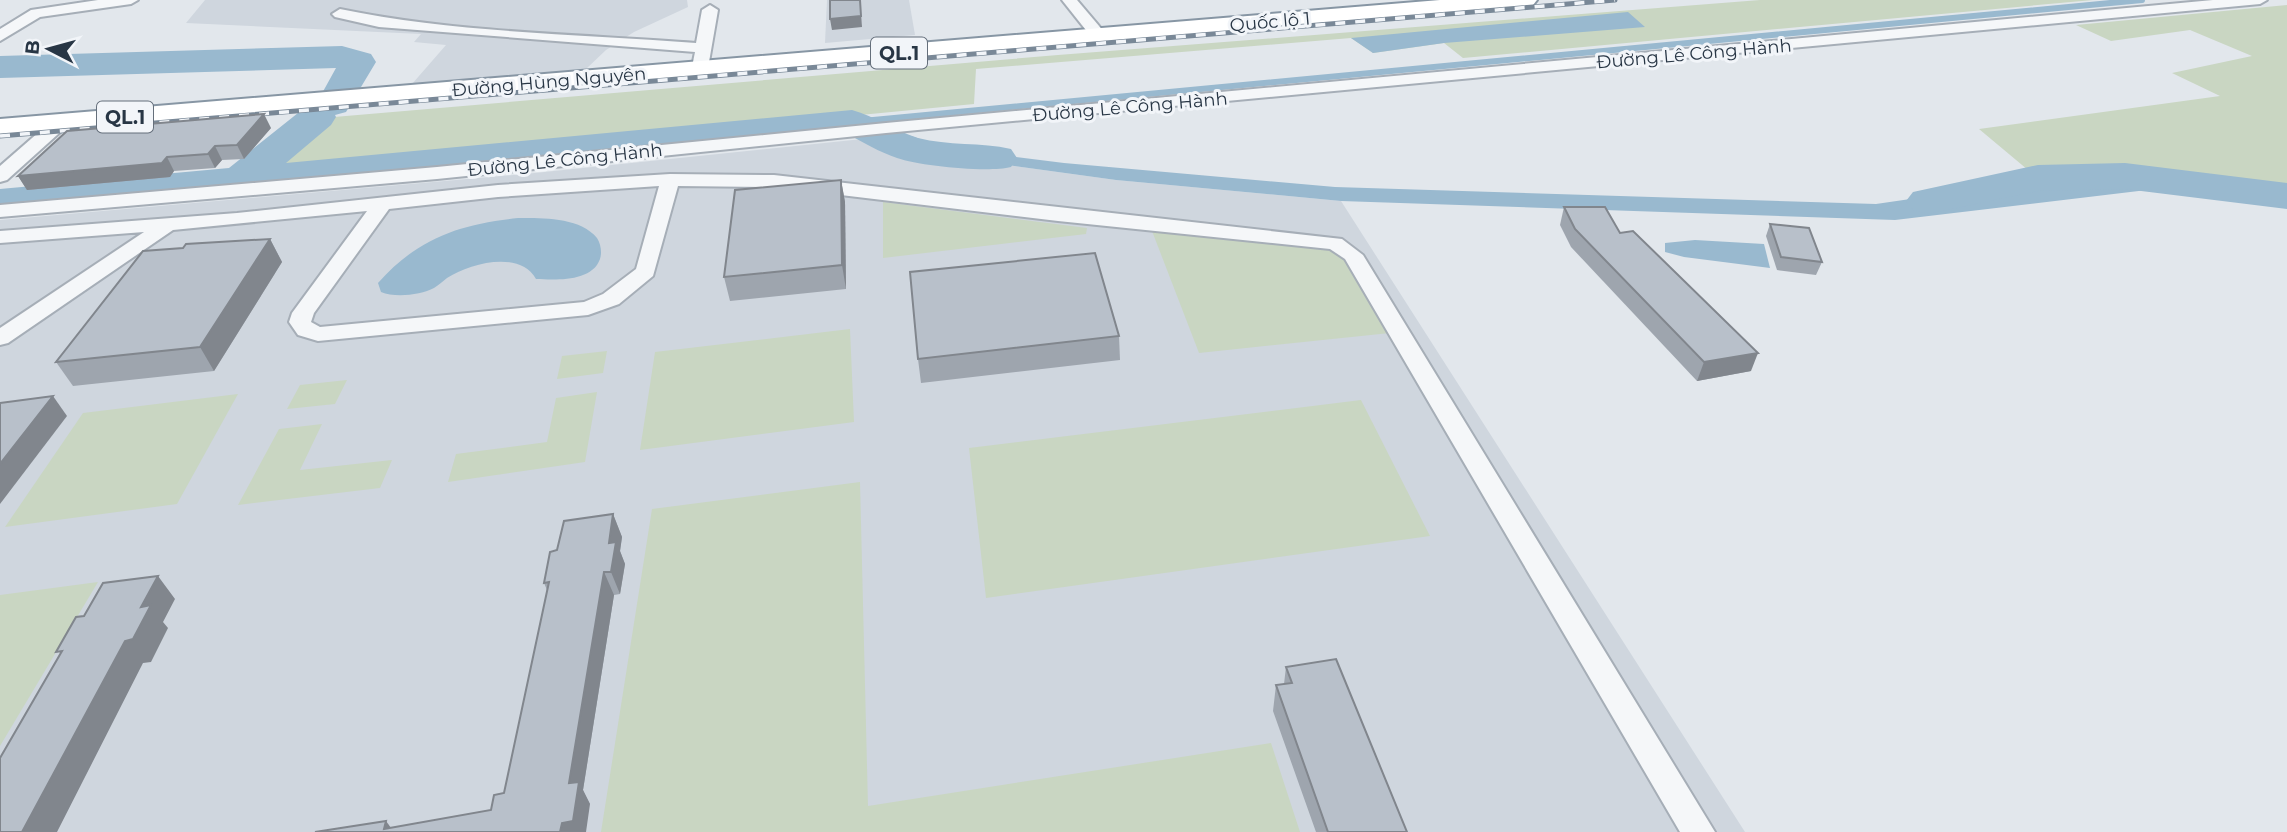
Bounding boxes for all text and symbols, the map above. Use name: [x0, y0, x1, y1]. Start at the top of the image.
street label: Quốc lộ 1: [1229, 8, 1311, 36]
north arrow: [14, 14, 84, 84]
street label: Đường Lê Công Hành: [1596, 35, 1792, 73]
road number: QL.1: [871, 38, 927, 68]
text: B: [20, 39, 45, 56]
street label: Đường Hùng Nguyên: [451, 63, 647, 101]
street label: Đường Lê Công Hành: [1032, 88, 1228, 126]
road number: QL.1: [97, 102, 153, 132]
street label: Đường Lê Công Hành: [466, 139, 664, 181]

